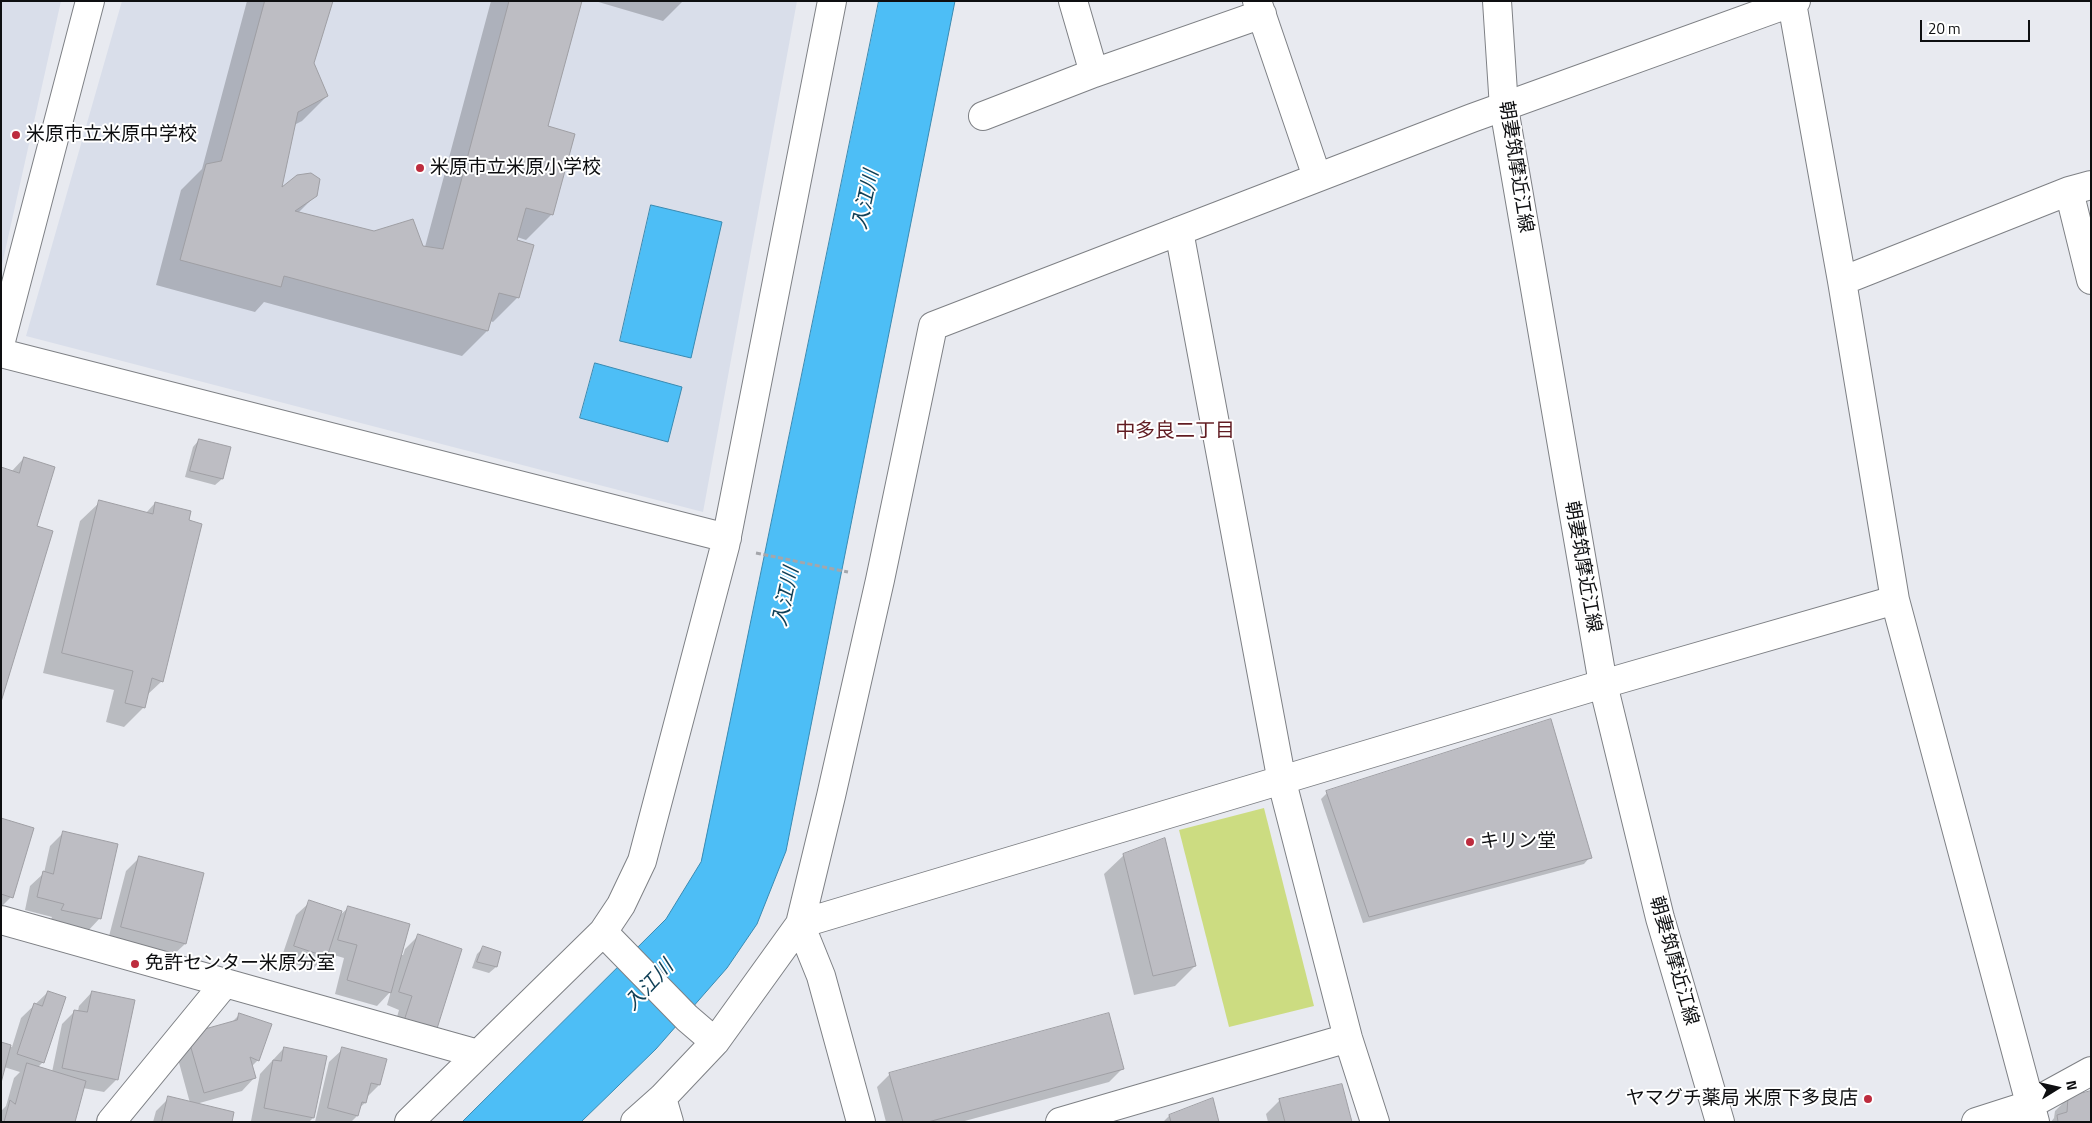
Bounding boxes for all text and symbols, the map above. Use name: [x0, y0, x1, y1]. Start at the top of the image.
scale bar: [1922, 10, 2032, 42]
text: 20 m: [1928, 17, 1961, 40]
street label: 朝妻筑摩近江線: [1493, 100, 1537, 234]
place label: 米原市立米原中学校: [26, 124, 197, 146]
marker: 米原市立米原中学校: [10, 129, 22, 141]
place label: 米原市立米原小学校: [430, 157, 601, 179]
marker: 米原市立米原小学校: [414, 162, 426, 174]
water label: 入江川: [849, 168, 885, 232]
district label: 中多良二丁目: [1115, 420, 1235, 444]
street label: 朝妻筑摩近江線: [1559, 500, 1605, 634]
water label: 入江川: [769, 565, 805, 629]
place label: キリン堂: [1480, 831, 1556, 853]
marker: キリン堂: [1464, 836, 1476, 848]
street label: 朝妻筑摩近江線: [1644, 894, 1702, 1028]
place label: 免許センター米原分室: [145, 953, 335, 975]
water label: 入江川: [621, 956, 679, 1016]
marker: 免許センター米原分室: [129, 958, 141, 970]
north arrow: [2032, 1063, 2082, 1113]
text: N: [2061, 1079, 2083, 1092]
place label: ヤマグチ薬局 米原下多良店: [1626, 1088, 1858, 1110]
marker: ヤマグチ薬局 米原下多良店: [1862, 1093, 1874, 1105]

